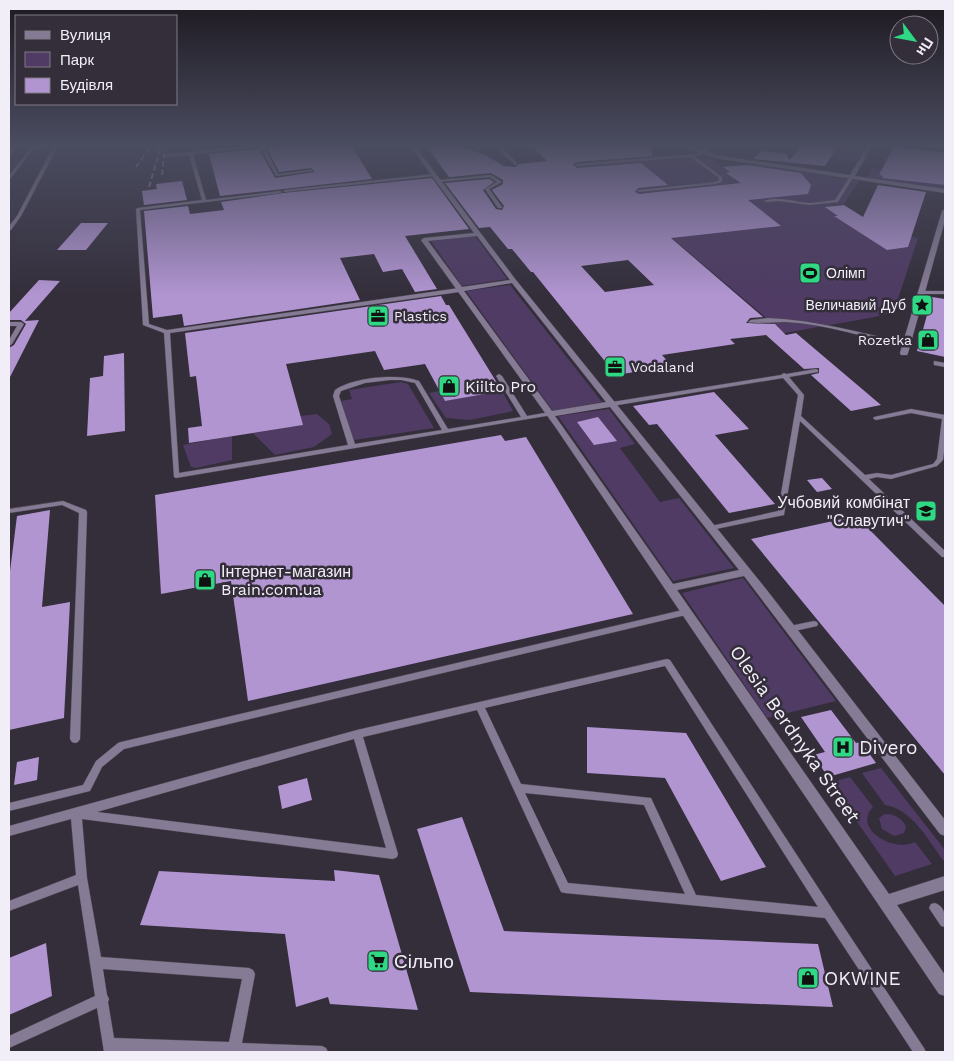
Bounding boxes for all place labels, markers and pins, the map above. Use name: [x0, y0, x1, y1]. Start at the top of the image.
sports icon: Олімп: [798, 261, 822, 285]
place label: Олімп: [826, 265, 865, 281]
place icon: Величавий Дуб: [910, 293, 934, 317]
place label: Величавий Дуб: [805, 297, 906, 313]
office icon: Plastics: [366, 304, 390, 328]
place label: Plastics: [394, 308, 447, 324]
shop icon: Rozetka: [916, 328, 940, 352]
place label: Rozetka: [858, 332, 912, 348]
office icon: Vodaland: [603, 355, 627, 379]
place label: Vodaland: [631, 359, 694, 375]
shop icon: Kiilto Pro: [437, 374, 461, 398]
place label: Kiilto Pro: [465, 377, 536, 396]
place label: Учбовий комбінат "Славутич": [777, 493, 911, 530]
school or university icon: Учбовий комбінат "Славутич": [914, 499, 938, 523]
place label: Інтернет-магазин Brain.com.ua: [221, 562, 351, 599]
shop icon: Інтернет-магазин Brain.com.ua: [193, 568, 217, 592]
hospital icon: Divero: [831, 735, 855, 759]
place label: Divero: [859, 736, 917, 759]
supermarket icon: Сільпо: [366, 949, 390, 973]
place label: Сільпо: [394, 950, 454, 973]
shop icon: OKWINE: [796, 966, 820, 990]
place label: OKWINE: [824, 967, 901, 990]

